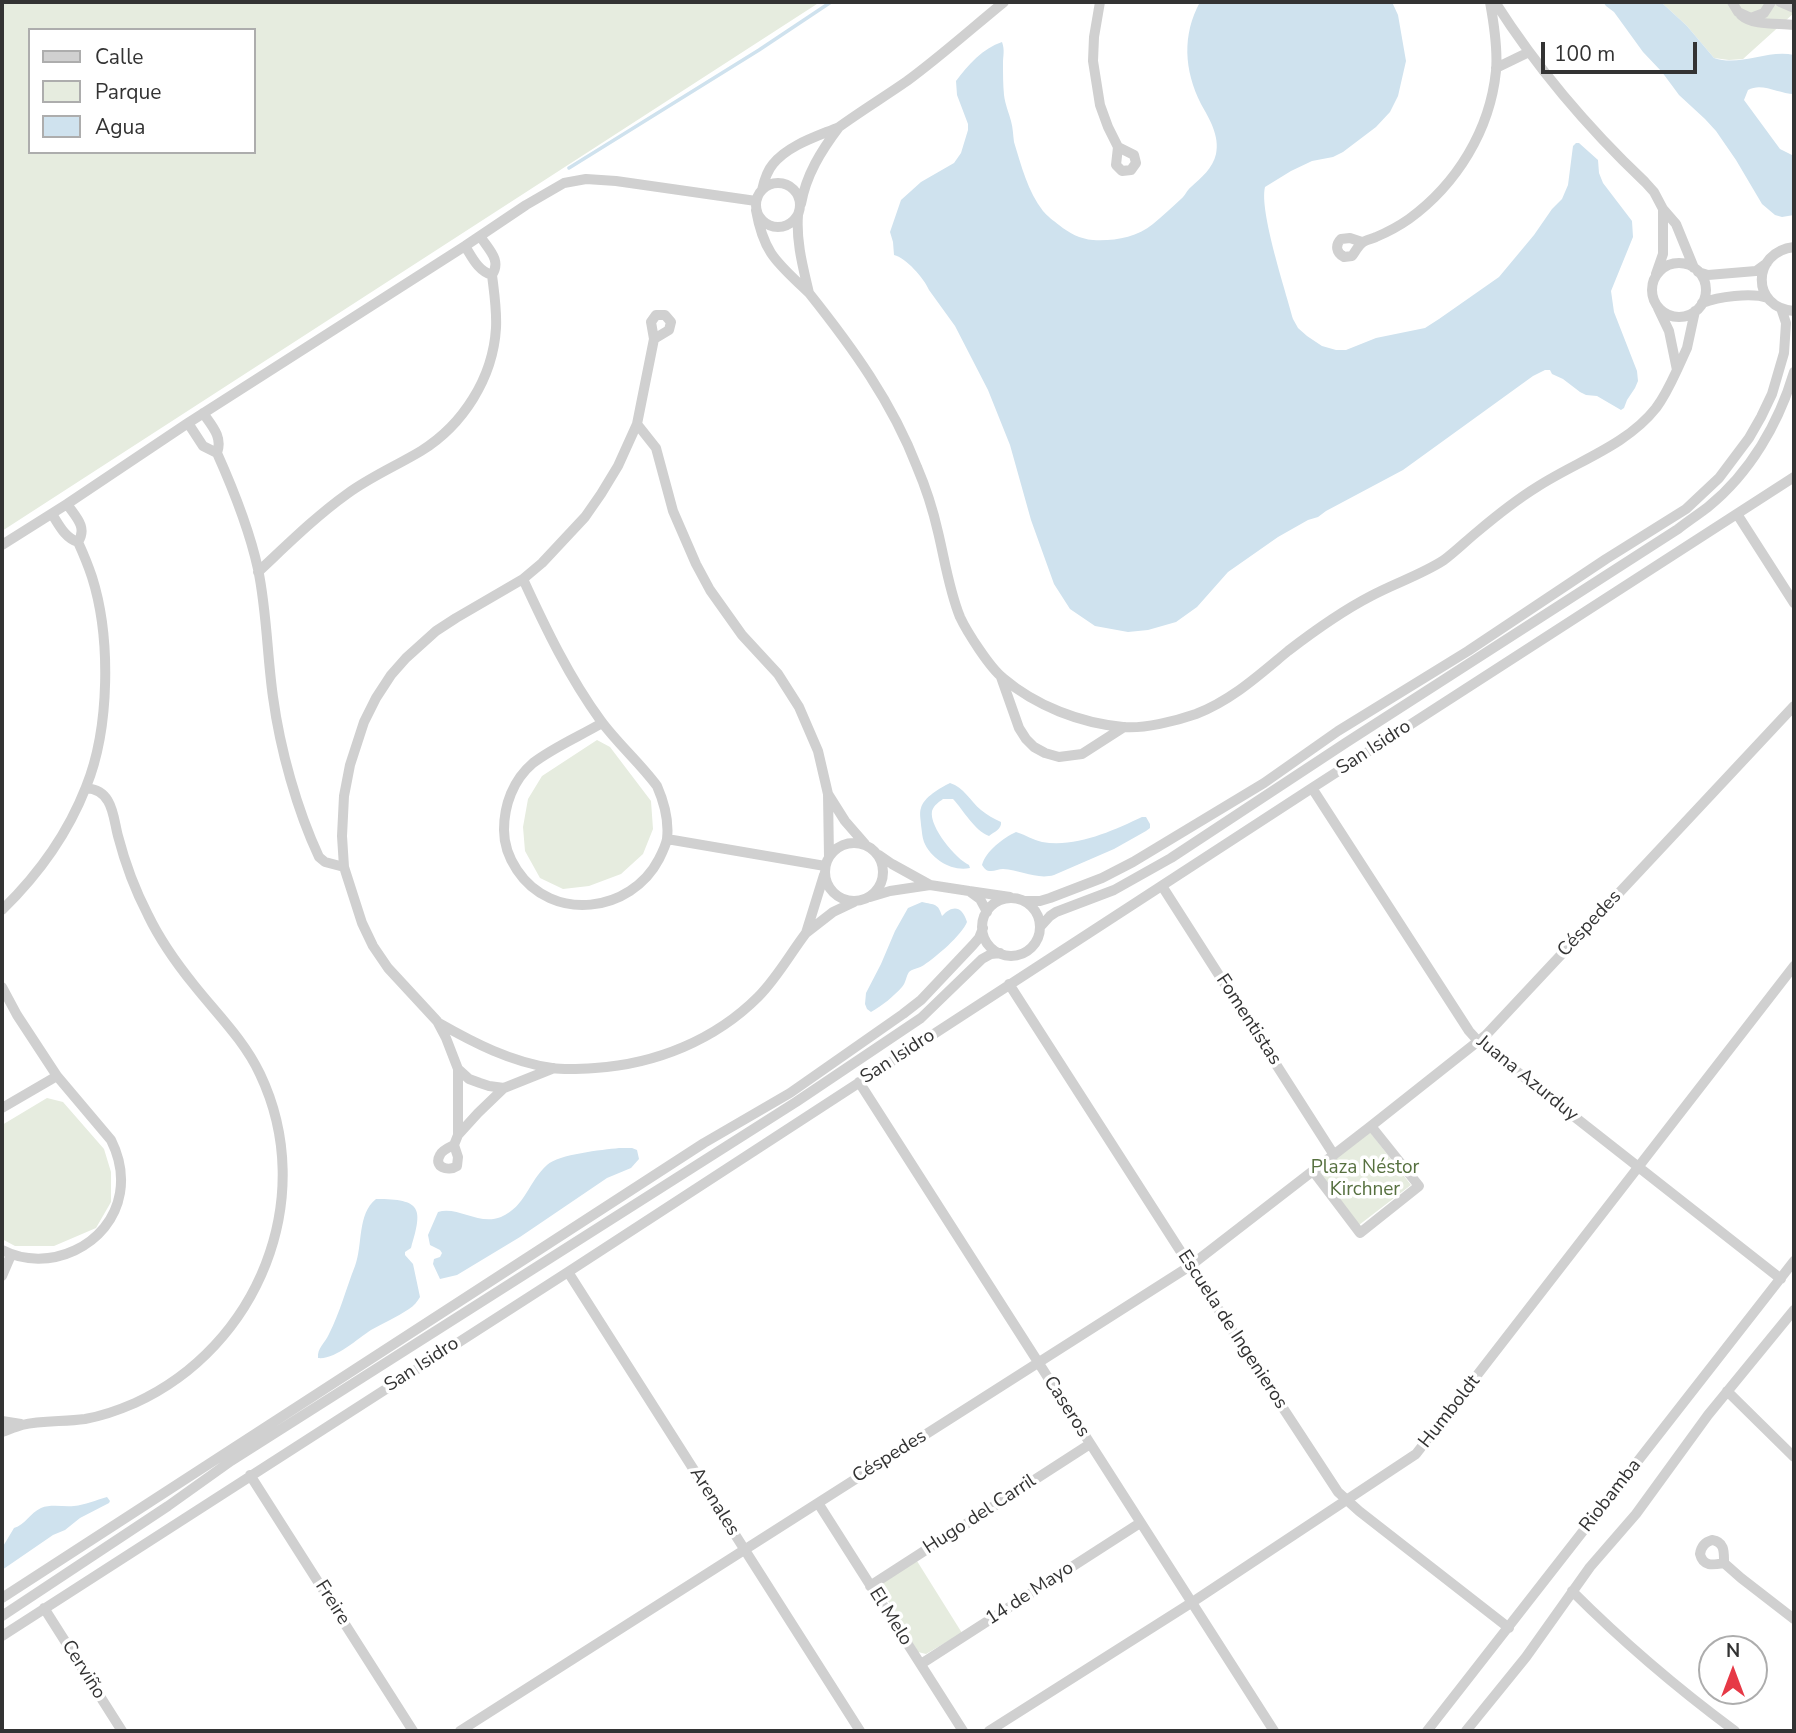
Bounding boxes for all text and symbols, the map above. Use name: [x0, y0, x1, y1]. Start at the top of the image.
legend: [28, 28, 256, 154]
scale bar: [1544, 28, 1700, 72]
text: 100 m: [1554, 40, 1615, 68]
text: Calle: [95, 43, 143, 71]
text: Parque: [95, 78, 162, 106]
text: Agua: [95, 113, 145, 141]
street label: San Isidro: [1332, 716, 1416, 780]
street label: Céspedes: [1553, 886, 1627, 962]
street label: Fomentistas: [1210, 970, 1286, 1070]
street label: San Isidro: [856, 1025, 940, 1089]
street label: Juana Azurduy: [1472, 1031, 1582, 1127]
park label: Plaza Néstor Kirchner: [1311, 1157, 1419, 1201]
street label: Escuela de Ingenieros: [1172, 1246, 1292, 1414]
street label: San Isidro: [380, 1333, 464, 1397]
street label: Humboldt: [1414, 1371, 1486, 1453]
street label: Caseros: [1038, 1372, 1094, 1442]
street label: Céspedes: [849, 1425, 931, 1489]
street label: Riobamba: [1575, 1455, 1647, 1537]
street label: Arenales: [684, 1464, 744, 1540]
street label: Hugo del Carril: [919, 1470, 1041, 1560]
street label: 14 de Mayo: [982, 1557, 1078, 1631]
street label: Freire: [310, 1577, 354, 1629]
street label: El Melo: [863, 1584, 917, 1650]
north arrow: [1698, 1635, 1768, 1705]
street label: Cerviño: [56, 1636, 110, 1704]
text: N: [1726, 1638, 1740, 1664]

